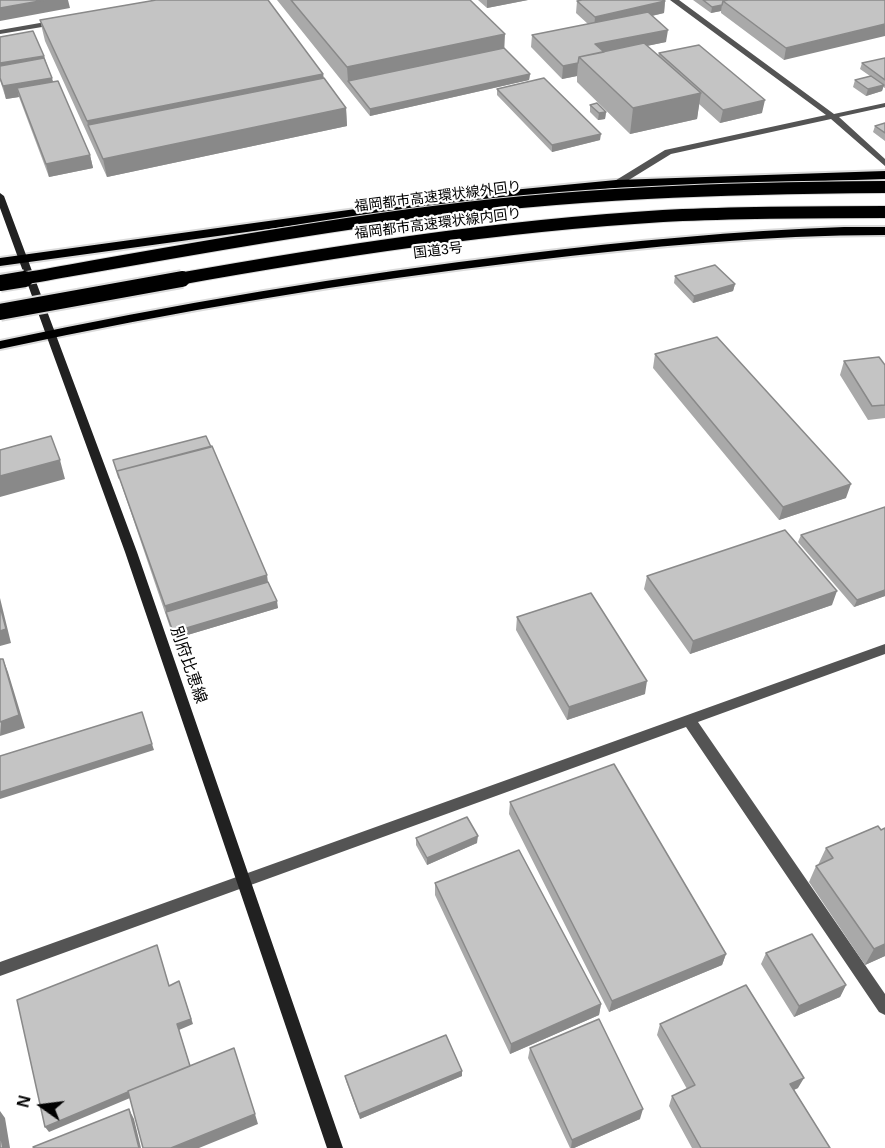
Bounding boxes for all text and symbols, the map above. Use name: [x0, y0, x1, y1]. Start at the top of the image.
street label: 福岡都市高速環状線外回り: [354, 178, 522, 216]
street label: 福岡都市高速環状線内回り: [354, 205, 522, 243]
street label: 国道3号: [412, 240, 464, 262]
street label: 別府比恵線: [166, 624, 210, 706]
north arrow: [12, 1076, 72, 1136]
text: N: [14, 1094, 34, 1109]

